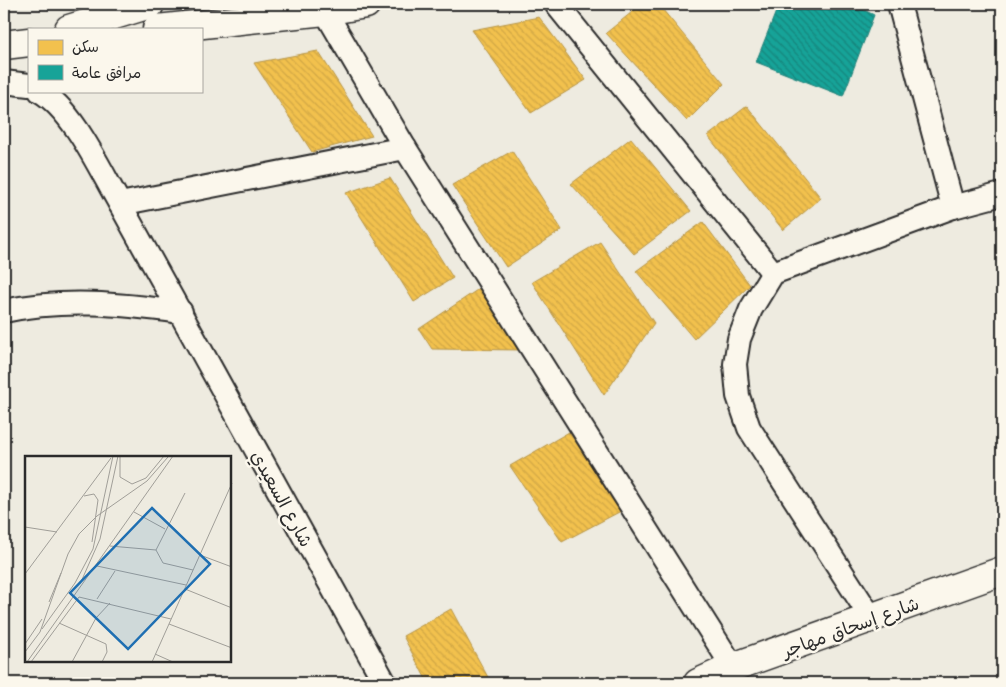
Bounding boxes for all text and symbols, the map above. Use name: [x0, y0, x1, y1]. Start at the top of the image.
legend: [28, 28, 202, 92]
text: سكن: [72, 34, 99, 57]
text: مرافق عامة: [72, 60, 141, 83]
street label: شارع السعيدي: [244, 445, 321, 552]
inset map: [25, 456, 231, 662]
street label: شارع إسحاق مهاجر: [776, 589, 922, 664]

